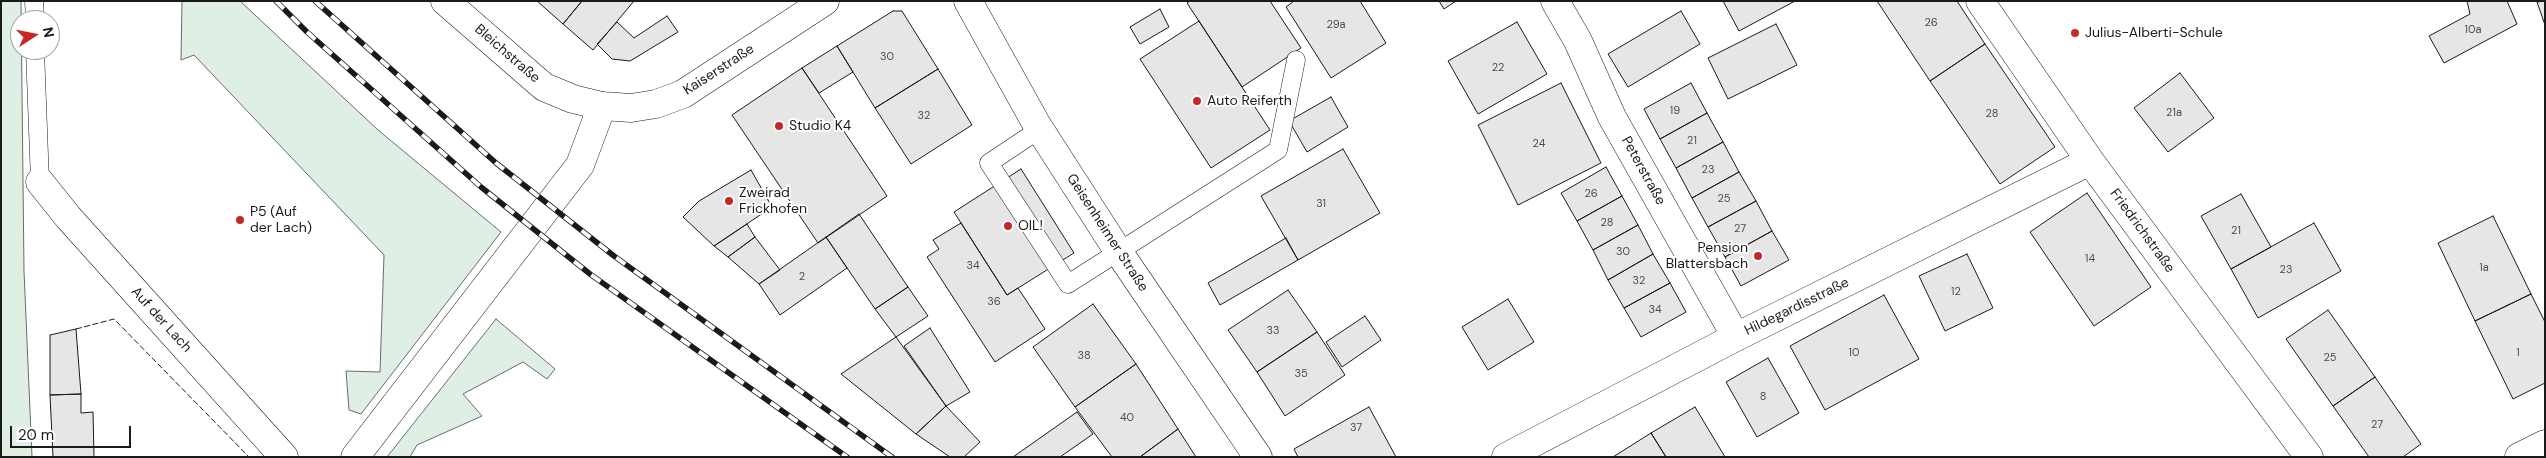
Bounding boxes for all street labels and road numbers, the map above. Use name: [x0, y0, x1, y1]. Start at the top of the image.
street label: Bleichstraße: [471, 21, 543, 87]
street label: Kaiserstraße: [680, 41, 758, 99]
street label: Peterstraße: [1617, 134, 1669, 208]
street label: Geisenheimer Straße: [1063, 171, 1151, 295]
street label: Friedrichstraße: [2106, 186, 2178, 276]
street label: Hildegardisstraße: [1742, 274, 1852, 340]
street label: Auf der Lach: [127, 284, 195, 356]

